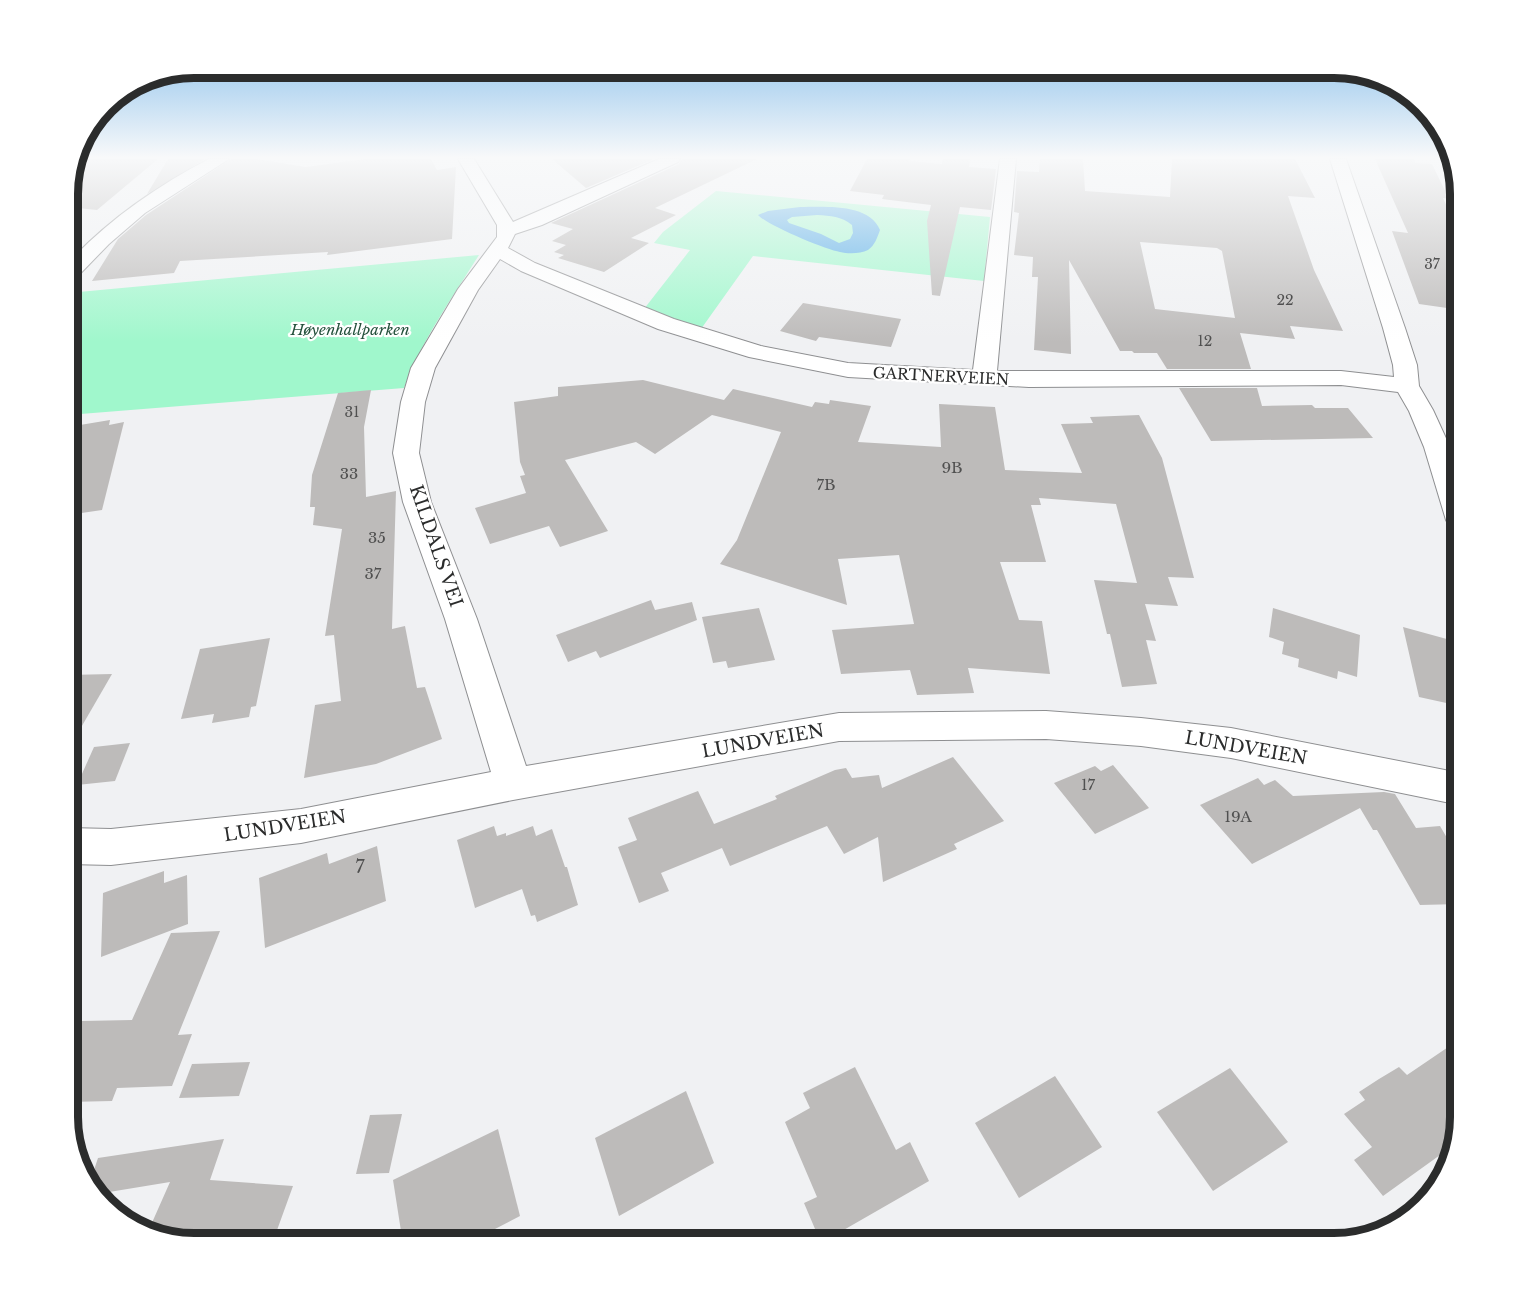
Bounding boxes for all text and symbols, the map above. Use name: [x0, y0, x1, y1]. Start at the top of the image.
house number: 37: [1424, 255, 1441, 273]
house number: 22: [1276, 291, 1294, 309]
park label: Høyenhallparken: [289, 320, 410, 339]
house number: 12: [1198, 332, 1212, 350]
street label: GARTNERVEIEN: [872, 363, 1010, 389]
house number: 31: [345, 403, 359, 421]
house number: 9B: [941, 458, 963, 477]
house number: 33: [340, 464, 358, 483]
house number: 7B: [816, 475, 836, 494]
street label: KILDALS VEI: [405, 482, 467, 610]
house number: 35: [368, 528, 386, 547]
house number: 37: [365, 564, 382, 583]
street label: LUNDVEIEN: [700, 719, 826, 763]
street label: LUNDVEIEN: [1183, 726, 1309, 770]
house number: 17: [1081, 775, 1096, 794]
street label: LUNDVEIEN: [222, 805, 348, 847]
house number: 19A: [1224, 807, 1252, 826]
house number: 7: [355, 856, 365, 878]

